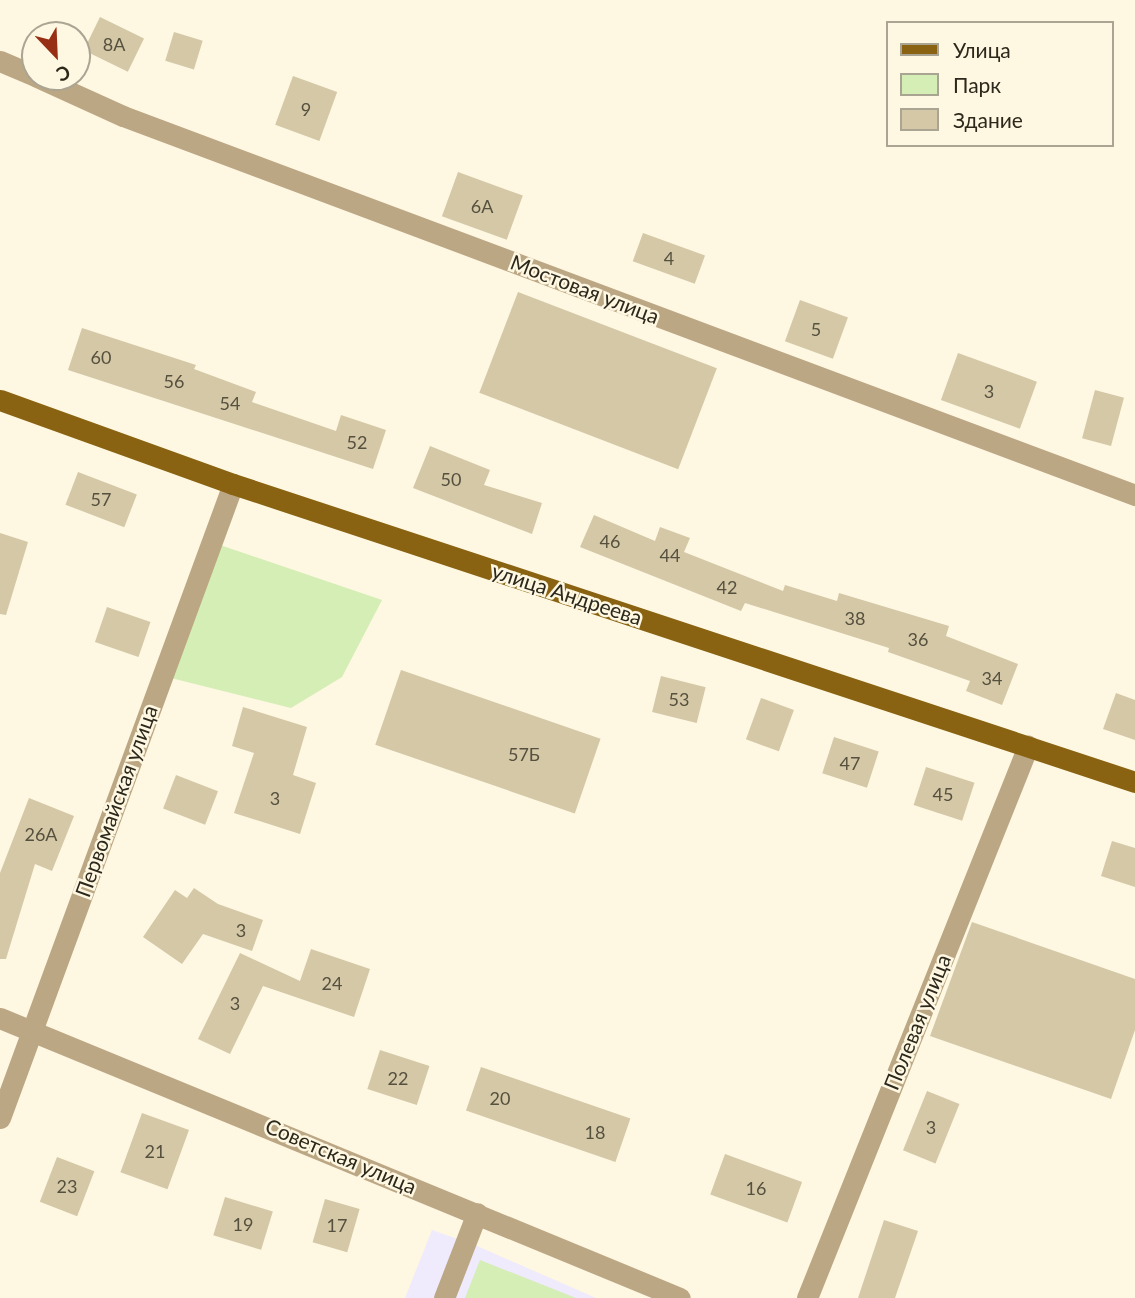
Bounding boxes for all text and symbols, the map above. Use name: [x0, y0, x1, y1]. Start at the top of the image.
north arrow: [21, 21, 91, 91]
legend: [886, 21, 1114, 147]
house number: 8А: [103, 33, 125, 55]
text: Улица: [953, 37, 1011, 62]
text: С: [53, 61, 74, 87]
text: Парк: [953, 72, 1001, 97]
house number: 9: [301, 98, 311, 120]
text: Здание: [953, 107, 1023, 132]
house number: 6А: [471, 195, 493, 217]
house number: 4: [664, 247, 674, 269]
street label: Мостовая улица: [507, 249, 663, 329]
house number: 5: [811, 318, 821, 340]
house number: 60: [91, 346, 111, 368]
house number: 56: [164, 370, 184, 392]
house number: 3: [984, 380, 994, 402]
house number: 54: [220, 392, 240, 414]
house number: 52: [347, 431, 367, 453]
house number: 50: [441, 468, 461, 490]
house number: 57: [91, 488, 111, 510]
house number: 46: [600, 530, 620, 552]
house number: 44: [660, 544, 680, 566]
street label: улица Андреева: [489, 558, 645, 630]
house number: 42: [717, 576, 737, 598]
house number: 38: [845, 607, 865, 629]
house number: 36: [908, 628, 928, 650]
house number: 34: [982, 667, 1002, 689]
house number: 53: [669, 688, 689, 710]
street label: Первомайская улица: [70, 702, 162, 900]
house number: 57Б: [508, 743, 540, 765]
house number: 47: [840, 752, 860, 774]
house number: 45: [933, 783, 953, 805]
house number: 3: [270, 787, 280, 809]
house number: 26А: [24, 823, 58, 845]
house number: 3: [236, 919, 246, 941]
street label: Полевая улица: [878, 951, 956, 1093]
house number: 24: [322, 972, 342, 994]
house number: 3: [230, 992, 240, 1014]
house number: 22: [388, 1067, 408, 1089]
house number: 20: [490, 1087, 510, 1109]
street label: Советская улица: [262, 1113, 420, 1199]
house number: 3: [926, 1116, 936, 1138]
house number: 18: [585, 1121, 605, 1143]
house number: 21: [145, 1140, 165, 1162]
house number: 23: [57, 1175, 77, 1197]
house number: 16: [746, 1177, 766, 1199]
house number: 19: [233, 1213, 253, 1235]
house number: 17: [327, 1214, 347, 1236]

